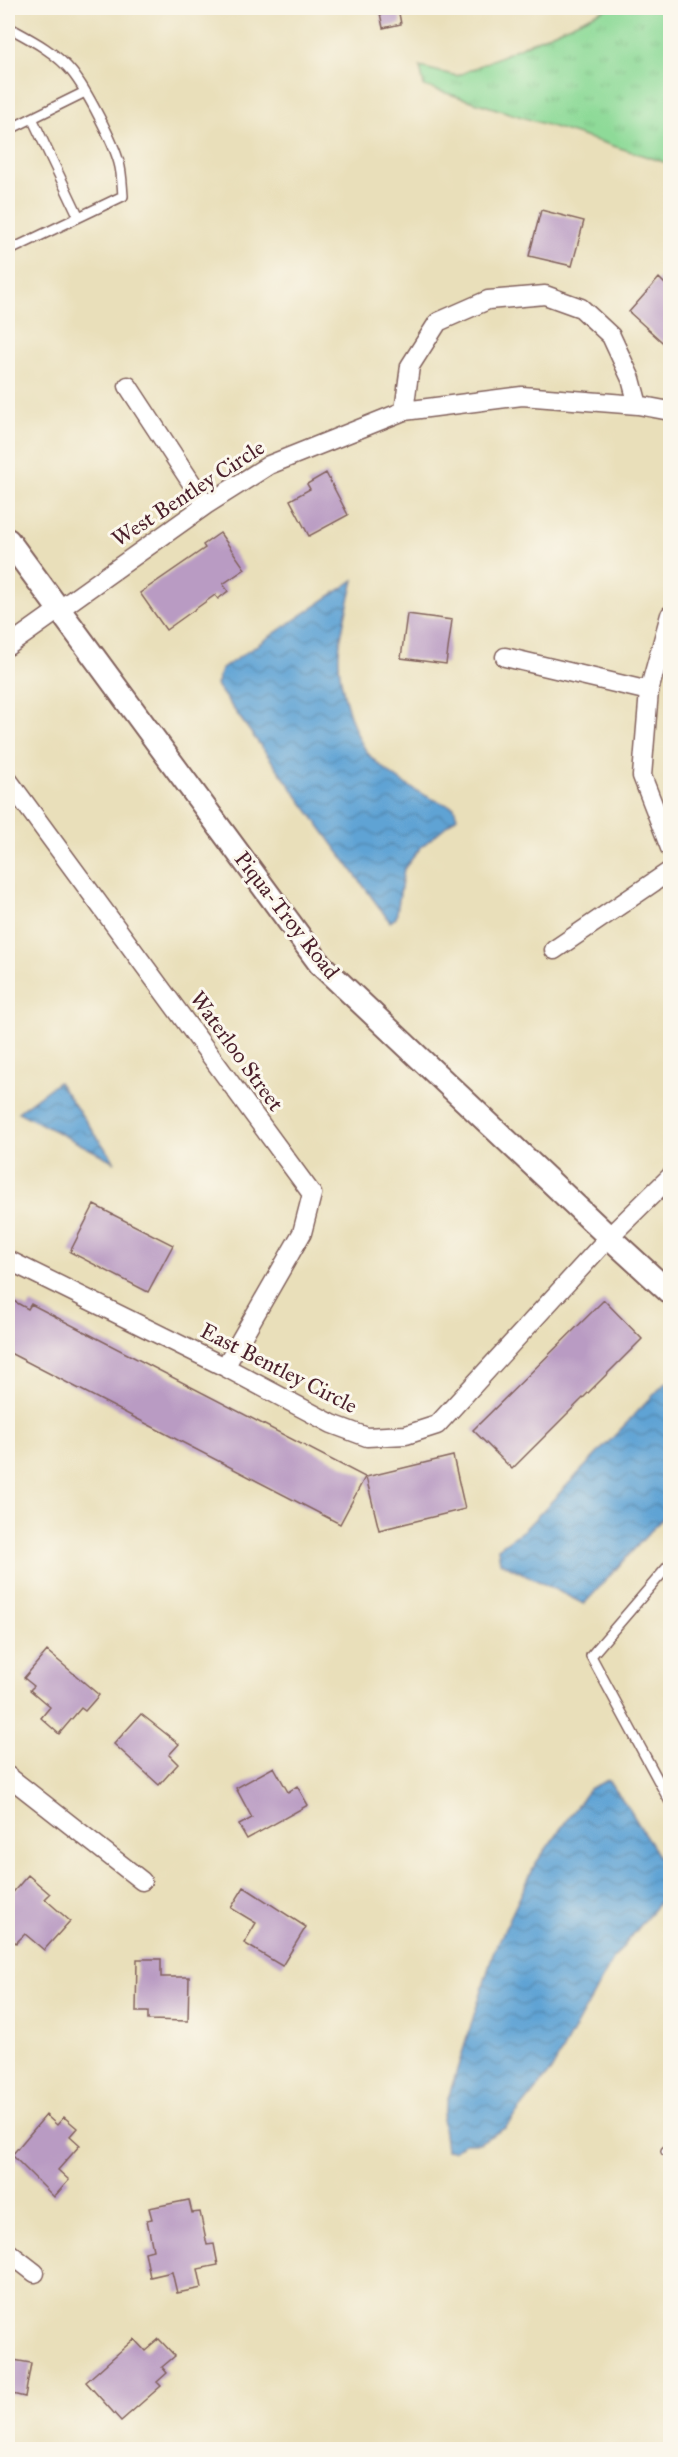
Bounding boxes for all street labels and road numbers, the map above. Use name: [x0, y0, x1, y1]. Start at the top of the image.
street label: West Bentley Circle: [107, 434, 269, 552]
street label: Piqua-Troy Road: [229, 846, 345, 984]
street label: Waterloo Street: [184, 986, 290, 1117]
street label: East Bentley Circle: [196, 1317, 362, 1419]

